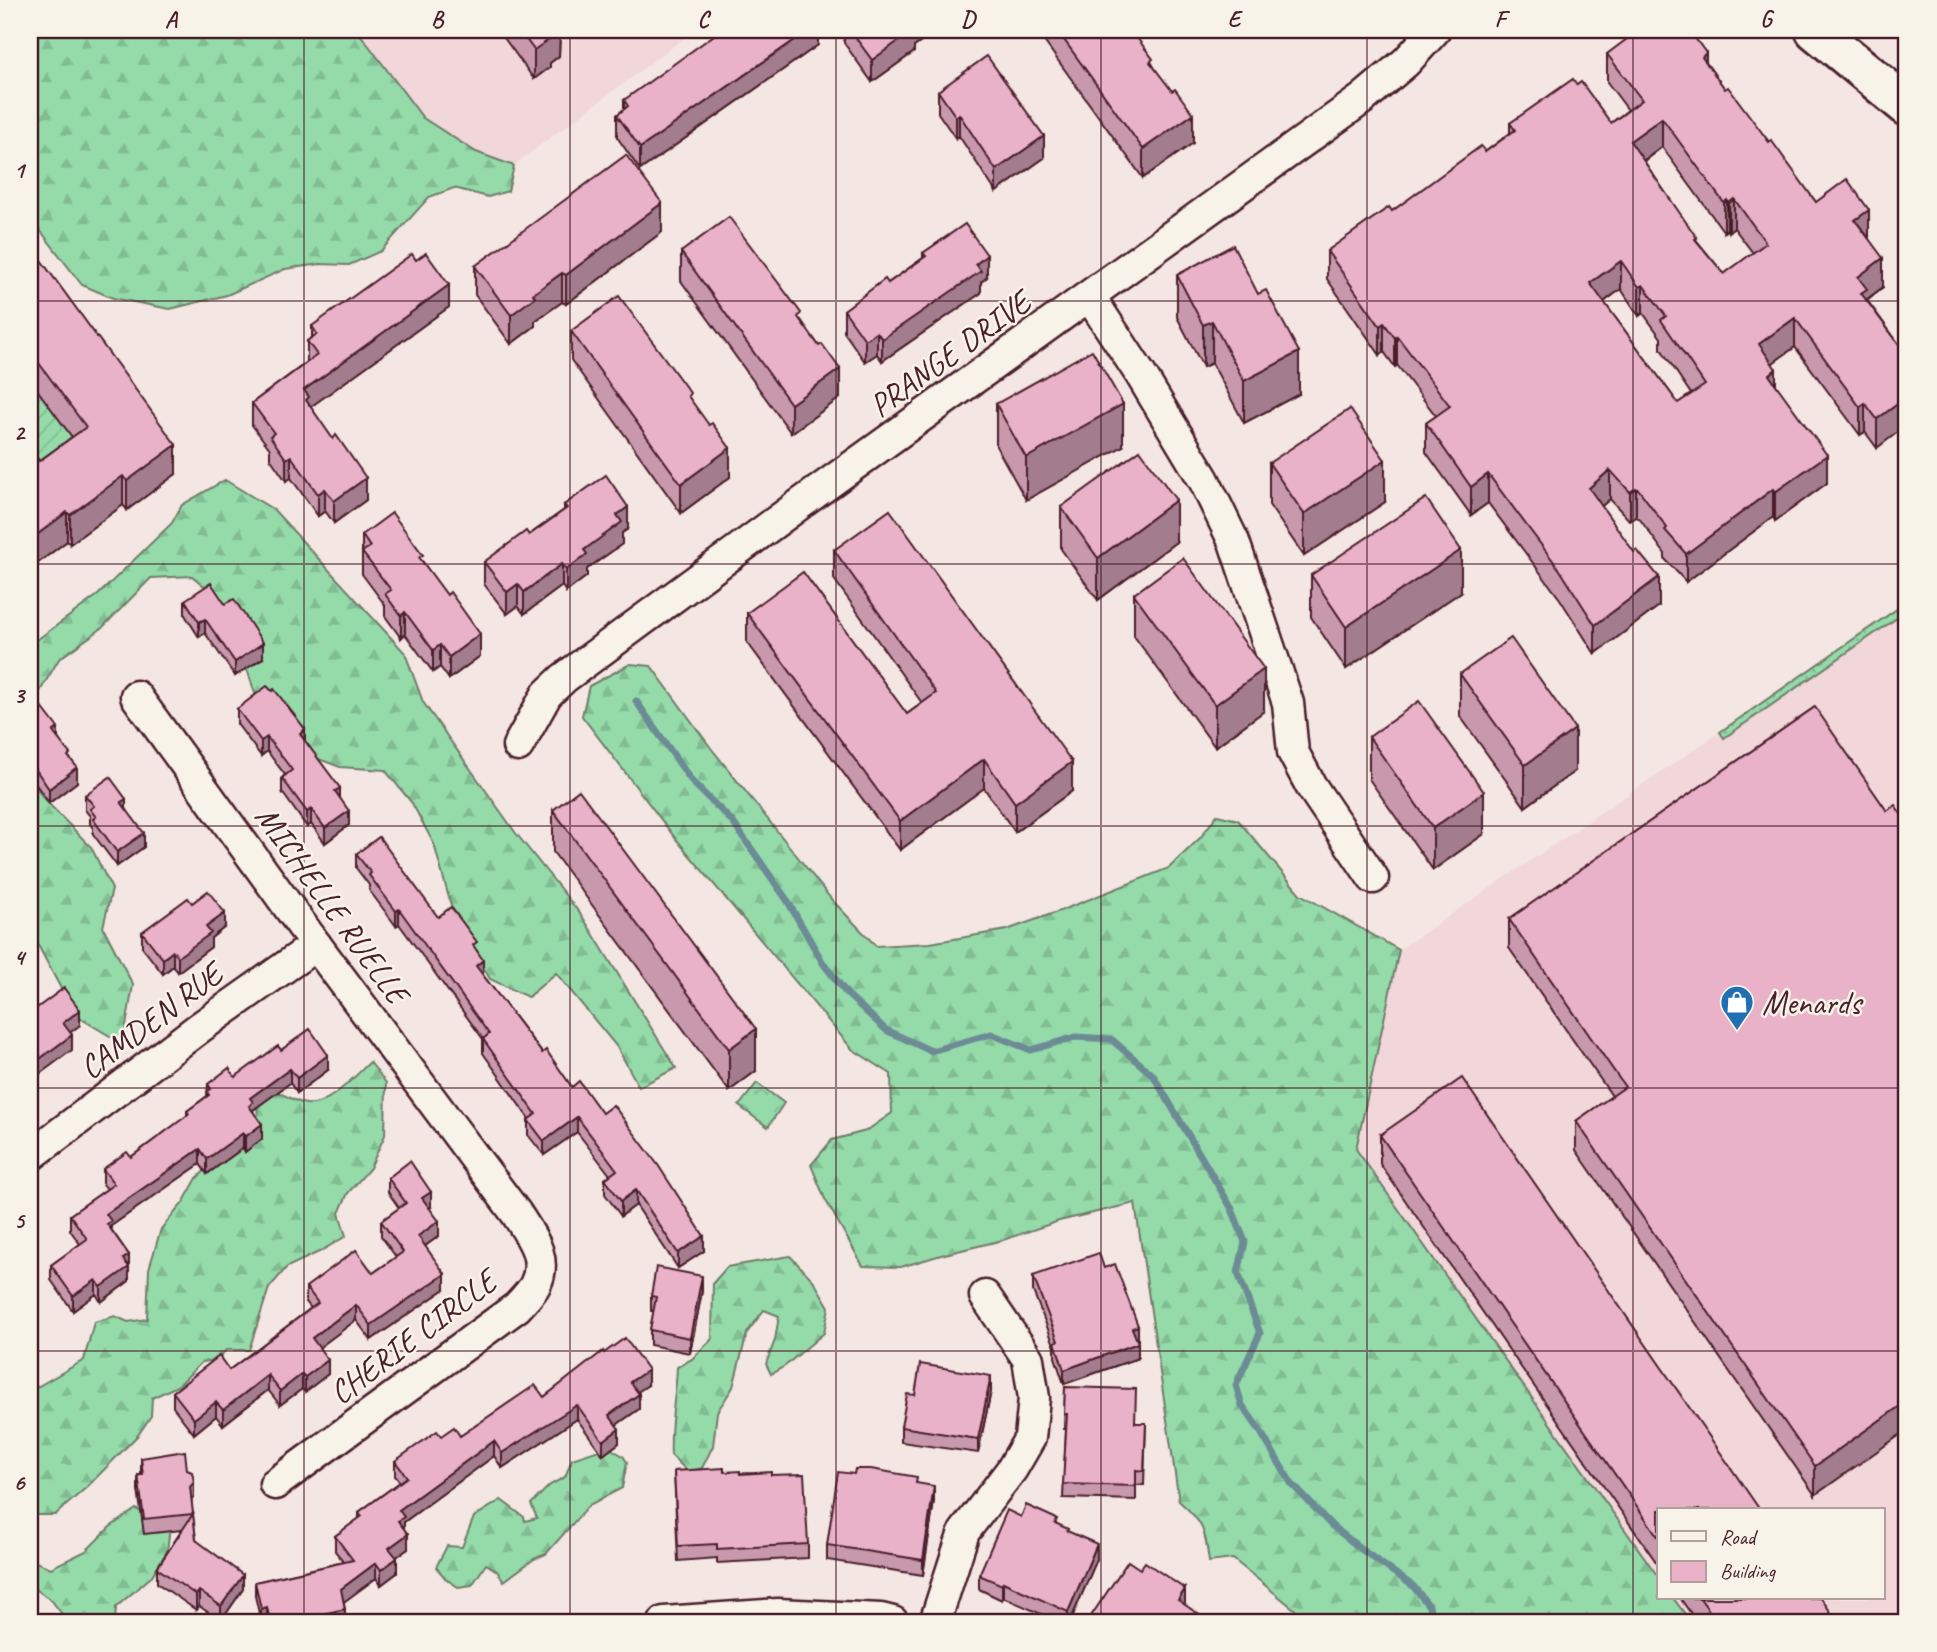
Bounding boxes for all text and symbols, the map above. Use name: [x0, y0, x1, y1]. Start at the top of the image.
text: A: [165, 5, 179, 34]
text: B: [431, 5, 445, 34]
text: C: [698, 5, 712, 34]
text: D: [961, 5, 977, 34]
text: E: [1228, 5, 1244, 34]
text: F: [1495, 5, 1511, 34]
text: G: [1760, 5, 1775, 34]
text: 1: [14, 156, 27, 185]
street label: PRANGE DRIVE: [861, 279, 1042, 426]
text: 2: [14, 418, 27, 447]
text: 3: [14, 681, 27, 710]
street label: MICHELLE RUELLE: [246, 797, 421, 1015]
text: 4: [14, 943, 27, 972]
street label: CAMDEN RUE: [71, 951, 234, 1088]
place label: Menards: [1762, 982, 1863, 1024]
shop icon: Menards: [1718, 983, 1756, 1032]
text: 5: [14, 1206, 26, 1235]
street label: CHERIE CIRCLE: [321, 1258, 508, 1413]
text: 6: [14, 1468, 27, 1497]
legend: [1657, 1508, 1884, 1600]
text: Road: [1720, 1524, 1759, 1550]
text: Building: [1720, 1558, 1777, 1584]

